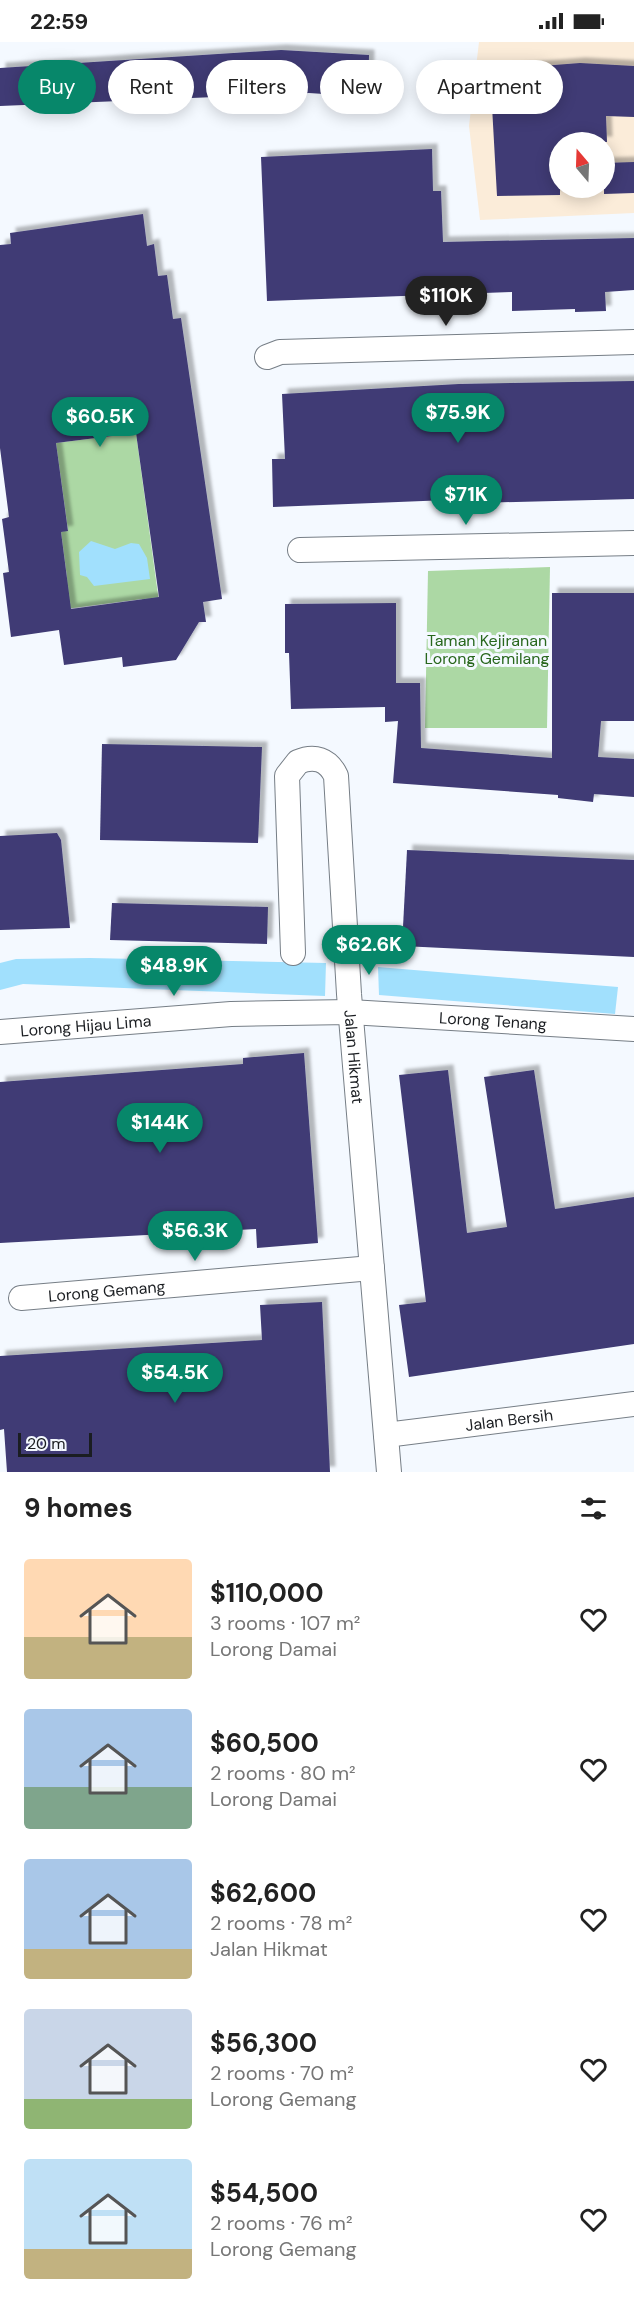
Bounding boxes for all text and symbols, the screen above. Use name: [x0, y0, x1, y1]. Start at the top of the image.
text: 22:59: [30, 7, 88, 36]
chip: Buy: [18, 60, 96, 114]
chip: Rent: [108, 60, 194, 114]
chip: Filters: [206, 60, 308, 114]
chip: New: [320, 60, 404, 114]
chip: Apartment: [416, 60, 563, 114]
north arrow: [549, 132, 615, 198]
map controls: [549, 132, 615, 198]
pin: $110K: [404, 276, 488, 327]
text: $110K: [419, 282, 473, 308]
pin: $75.9K: [409, 393, 507, 444]
pin: $60.5K: [51, 397, 149, 448]
text: $75.9K: [426, 399, 491, 425]
text: $60.5K: [66, 403, 134, 429]
pin: $71K: [430, 475, 502, 526]
text: $71K: [444, 481, 488, 507]
park label: Taman Kejiranan Lorong Gemilang: [425, 630, 549, 669]
pin: $62.6K: [320, 925, 418, 976]
text: $62.6K: [336, 931, 402, 957]
pin: $48.9K: [125, 946, 223, 997]
text: $48.9K: [140, 952, 208, 978]
street label: Lorong Tenang: [439, 1007, 547, 1035]
street label: Jalan Hikmat: [339, 1009, 368, 1105]
street label: Lorong Hijau Lima: [20, 1010, 152, 1041]
pin: $144K: [118, 1103, 202, 1154]
text: $144K: [131, 1109, 189, 1135]
pin: $56.3K: [146, 1211, 244, 1262]
text: $56.3K: [162, 1217, 228, 1243]
street label: Lorong Gemang: [47, 1276, 166, 1307]
pin: $54.5K: [126, 1353, 224, 1404]
text: $54.5K: [141, 1359, 209, 1385]
street label: Jalan Bersih: [464, 1404, 554, 1436]
scale bar: [18, 1430, 92, 1458]
text: 20 m: [27, 1433, 66, 1454]
text: 9 homes: [24, 1491, 133, 1525]
icon: filters: [577, 1492, 610, 1525]
text: $110,000: [210, 1576, 323, 1610]
icon: home: [72, 1583, 144, 1655]
icon: heart: [577, 1603, 610, 1636]
text: 3 rooms · 107 m²: [210, 1610, 360, 1636]
text: Lorong Damai: [210, 1636, 337, 1662]
text: $60,500: [210, 1726, 319, 1760]
icon: home: [72, 1733, 144, 1805]
icon: heart: [577, 1753, 610, 1786]
text: 2 rooms · 80 m²: [210, 1760, 356, 1786]
text: Lorong Damai: [210, 1786, 337, 1812]
text: $62,600: [210, 1876, 316, 1910]
icon: home: [72, 1883, 144, 1955]
icon: heart: [577, 1903, 610, 1936]
text: 2 rooms · 78 m²: [210, 1910, 352, 1936]
text: Jalan Hikmat: [210, 1936, 328, 1962]
text: $56,300: [210, 2026, 317, 2060]
icon: home: [72, 2033, 144, 2105]
icon: heart: [577, 2053, 610, 2086]
text: 2 rooms · 70 m²: [210, 2060, 354, 2086]
text: Lorong Gemang: [210, 2086, 357, 2112]
text: $54,500: [210, 2176, 318, 2210]
icon: home: [72, 2183, 144, 2255]
icon: heart: [577, 2203, 610, 2236]
text: 2 rooms · 76 m²: [210, 2210, 353, 2236]
text: Lorong Gemang: [210, 2236, 357, 2262]

